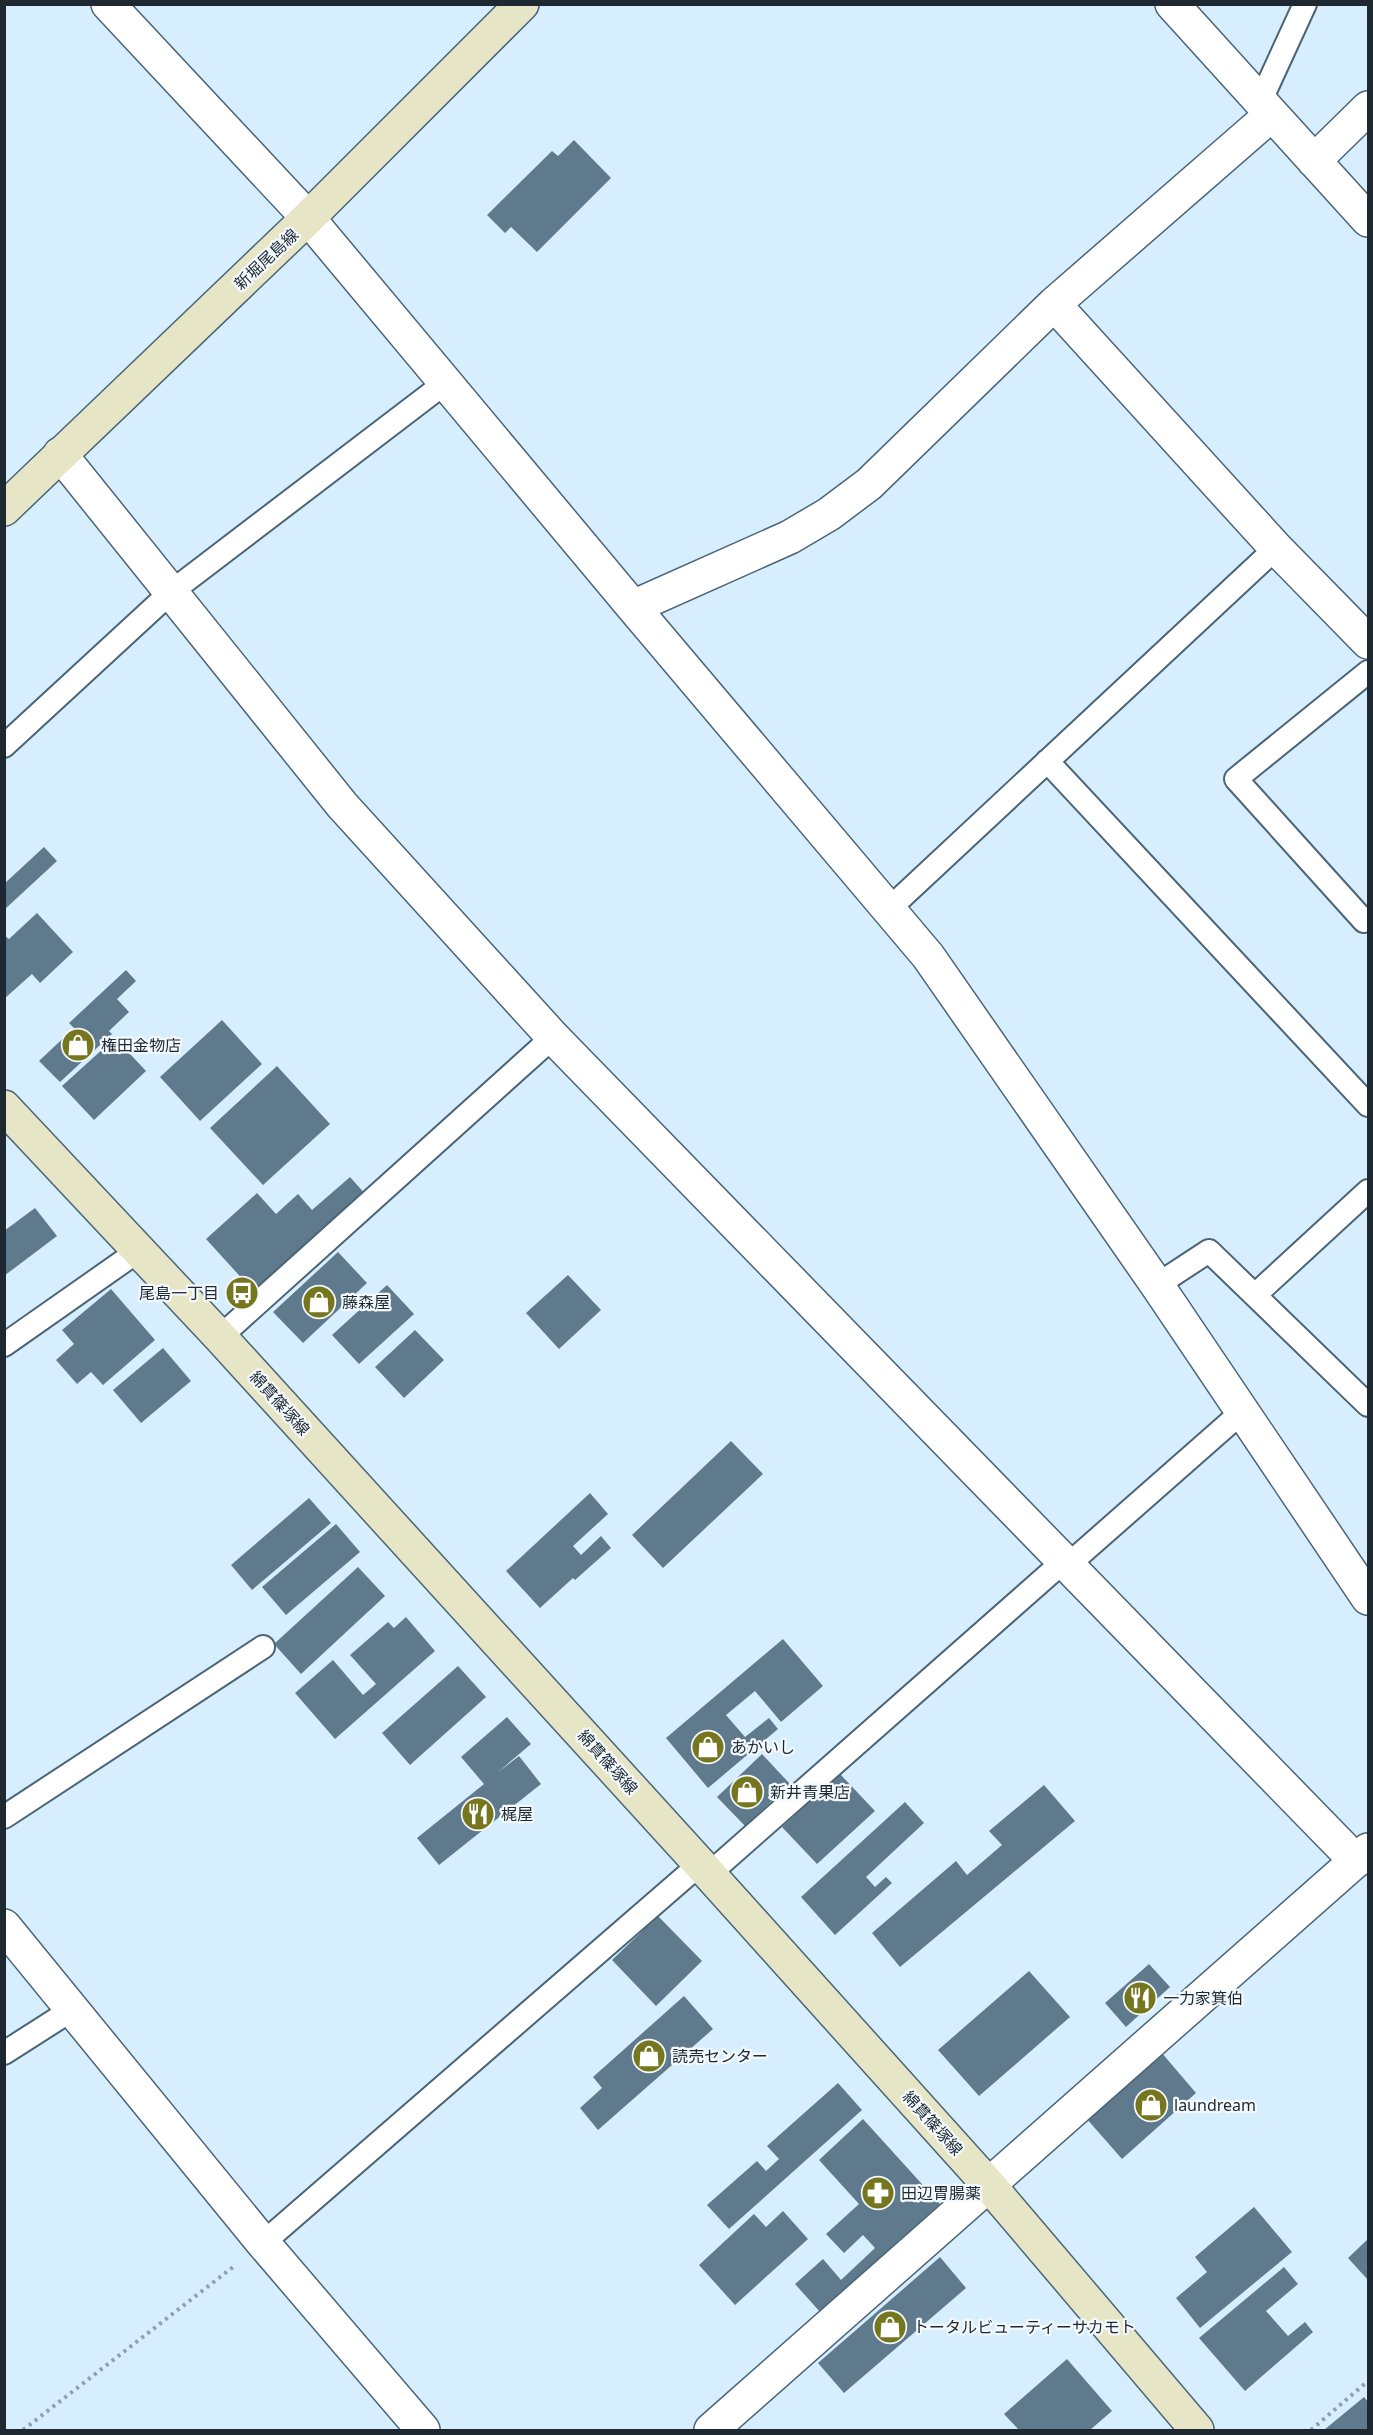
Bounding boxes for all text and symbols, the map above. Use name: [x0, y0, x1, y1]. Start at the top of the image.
street label: 新堀尾島線: [229, 224, 303, 294]
shop icon: 権田金物店: [60, 1027, 96, 1063]
place label: 権田金物店: [101, 1034, 181, 1056]
bus stop icon: 尾島一丁目: [224, 1275, 260, 1311]
place label: 尾島一丁目: [139, 1282, 219, 1304]
shop icon: 藤森屋: [301, 1284, 337, 1320]
place label: 藤森屋: [342, 1291, 390, 1313]
street label: 綿貫篠塚線: [245, 1366, 315, 1440]
street label: 綿貫篠塚線: [573, 1725, 643, 1799]
shop icon: あかいし: [690, 1729, 726, 1765]
place label: あかいし: [731, 1736, 795, 1758]
shop icon: 新井青果店: [729, 1774, 765, 1810]
place label: 新井青果店: [770, 1781, 850, 1803]
restaurant icon: 梶屋: [460, 1796, 496, 1832]
place label: 梶屋: [501, 1803, 533, 1825]
restaurant icon: 一力家箕伯: [1122, 1980, 1158, 2016]
place label: 一力家箕伯: [1163, 1987, 1243, 2009]
shop icon: 読売センター: [631, 2038, 667, 2074]
place label: 読売センター: [672, 2045, 768, 2067]
street label: 綿貫篠塚線: [898, 2086, 968, 2160]
shop icon: laundream: [1133, 2087, 1169, 2123]
place label: laundream: [1174, 2094, 1256, 2116]
pharmacy icon: 田辺胃腸薬: [860, 2175, 896, 2211]
place label: 田辺胃腸薬: [901, 2182, 981, 2204]
shop icon: トータルビューティーサカモト: [872, 2309, 908, 2345]
place label: トータルビューティーサカモト: [913, 2316, 1136, 2338]

